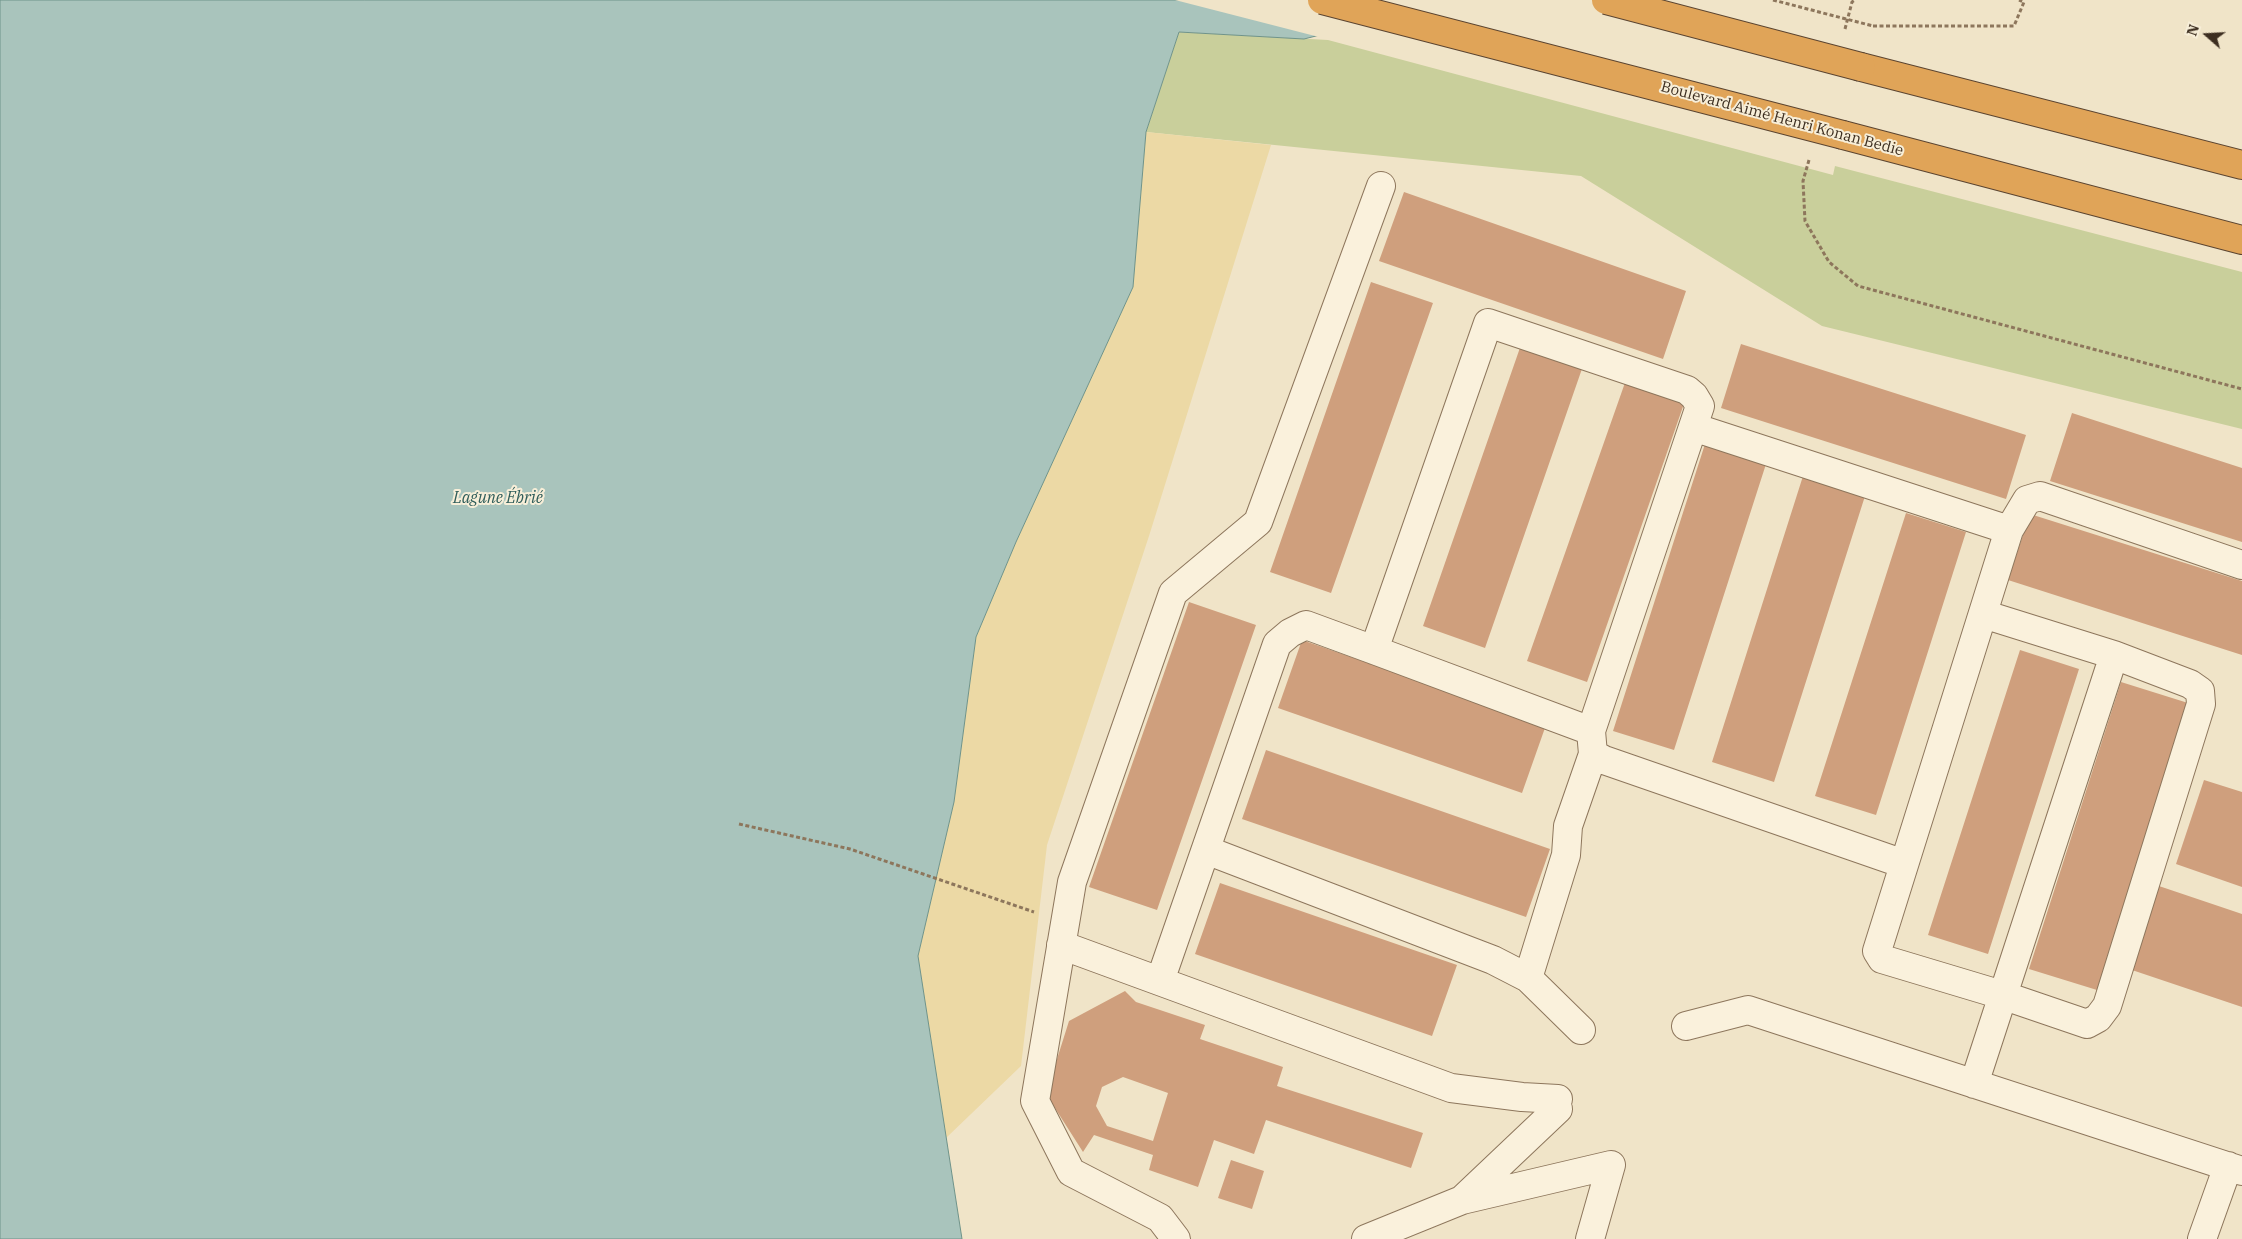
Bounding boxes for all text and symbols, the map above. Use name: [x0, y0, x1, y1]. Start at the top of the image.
north arrow: [2182, 10, 2232, 60]
text: N: [2183, 22, 2203, 38]
street label: Boulevard Aimé Henri Konan Bedie: [1659, 78, 1905, 160]
water label: Lagune Ébrié: [453, 488, 543, 508]

